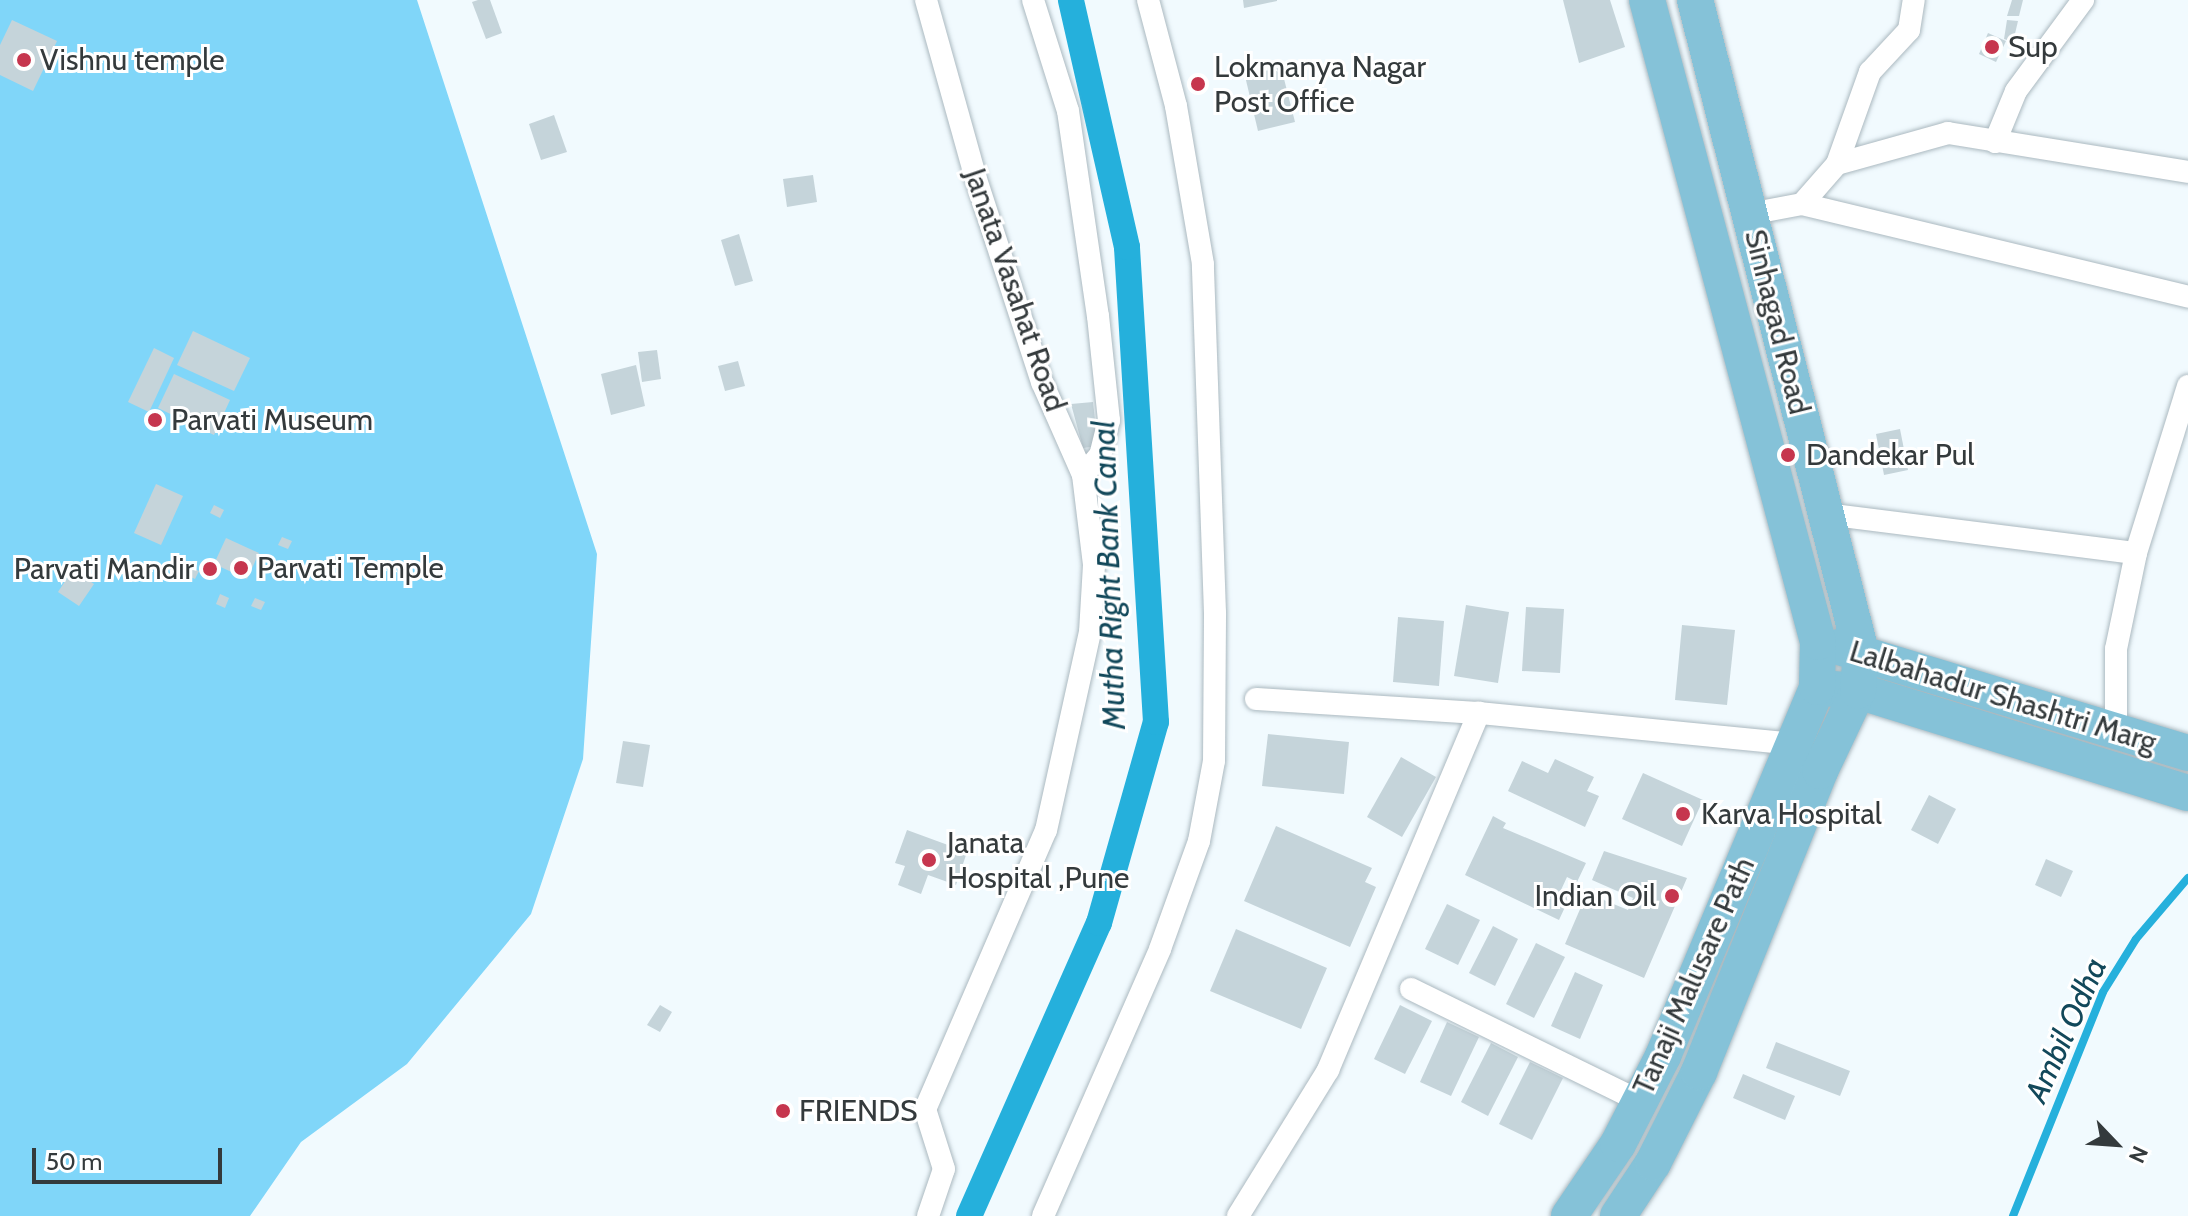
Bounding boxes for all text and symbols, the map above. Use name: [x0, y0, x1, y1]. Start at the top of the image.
place label: Sup: [2008, 29, 2058, 65]
marker: Sup: [1983, 38, 2001, 56]
place label: Vishnu temple: [40, 42, 225, 78]
place label: Lokmanya Nagar Post Office: [1214, 49, 1426, 120]
marker: Vishnu temple: [15, 51, 33, 69]
marker: Lokmanya Nagar Post Office: [1189, 75, 1207, 93]
street label: Janata Vasahat Road: [957, 164, 1073, 416]
street label: Sinhagad Road: [1737, 226, 1817, 418]
place label: Parvati Museum: [171, 402, 373, 438]
marker: Parvati Museum: [146, 411, 164, 429]
water label: Mutha Right Bank Canal: [1084, 420, 1134, 730]
place label: Dandekar Pul: [1806, 437, 1974, 473]
marker: Dandekar Pul: [1777, 444, 1799, 466]
place label: Parvati Temple: [257, 550, 444, 586]
place label: Parvati Mandir: [14, 551, 194, 587]
marker: Parvati Temple: [232, 559, 250, 577]
marker: Parvati Mandir: [201, 560, 219, 578]
street label: Lalbahadur Shashtri Marg: [1845, 633, 2161, 761]
place label: Karva Hospital: [1701, 796, 1882, 832]
marker: Karva Hospital: [1672, 803, 1694, 825]
place label: Janata Hospital ,Pune: [947, 825, 1129, 896]
marker: Janata Hospital ,Pune: [918, 849, 940, 871]
street label: Tanaji Malusare Path: [1626, 852, 1762, 1100]
place label: Indian Oil: [1535, 878, 1656, 914]
marker: Indian Oil: [1663, 887, 1681, 905]
water label: Ambil Odha: [2017, 952, 2115, 1108]
place label: FRIENDS: [799, 1093, 917, 1129]
marker: FRIENDS: [774, 1102, 792, 1120]
north arrow: [2076, 1104, 2156, 1184]
scale bar: [36, 1132, 226, 1182]
text: N: [2123, 1142, 2154, 1167]
text: 50 m: [46, 1147, 102, 1176]

